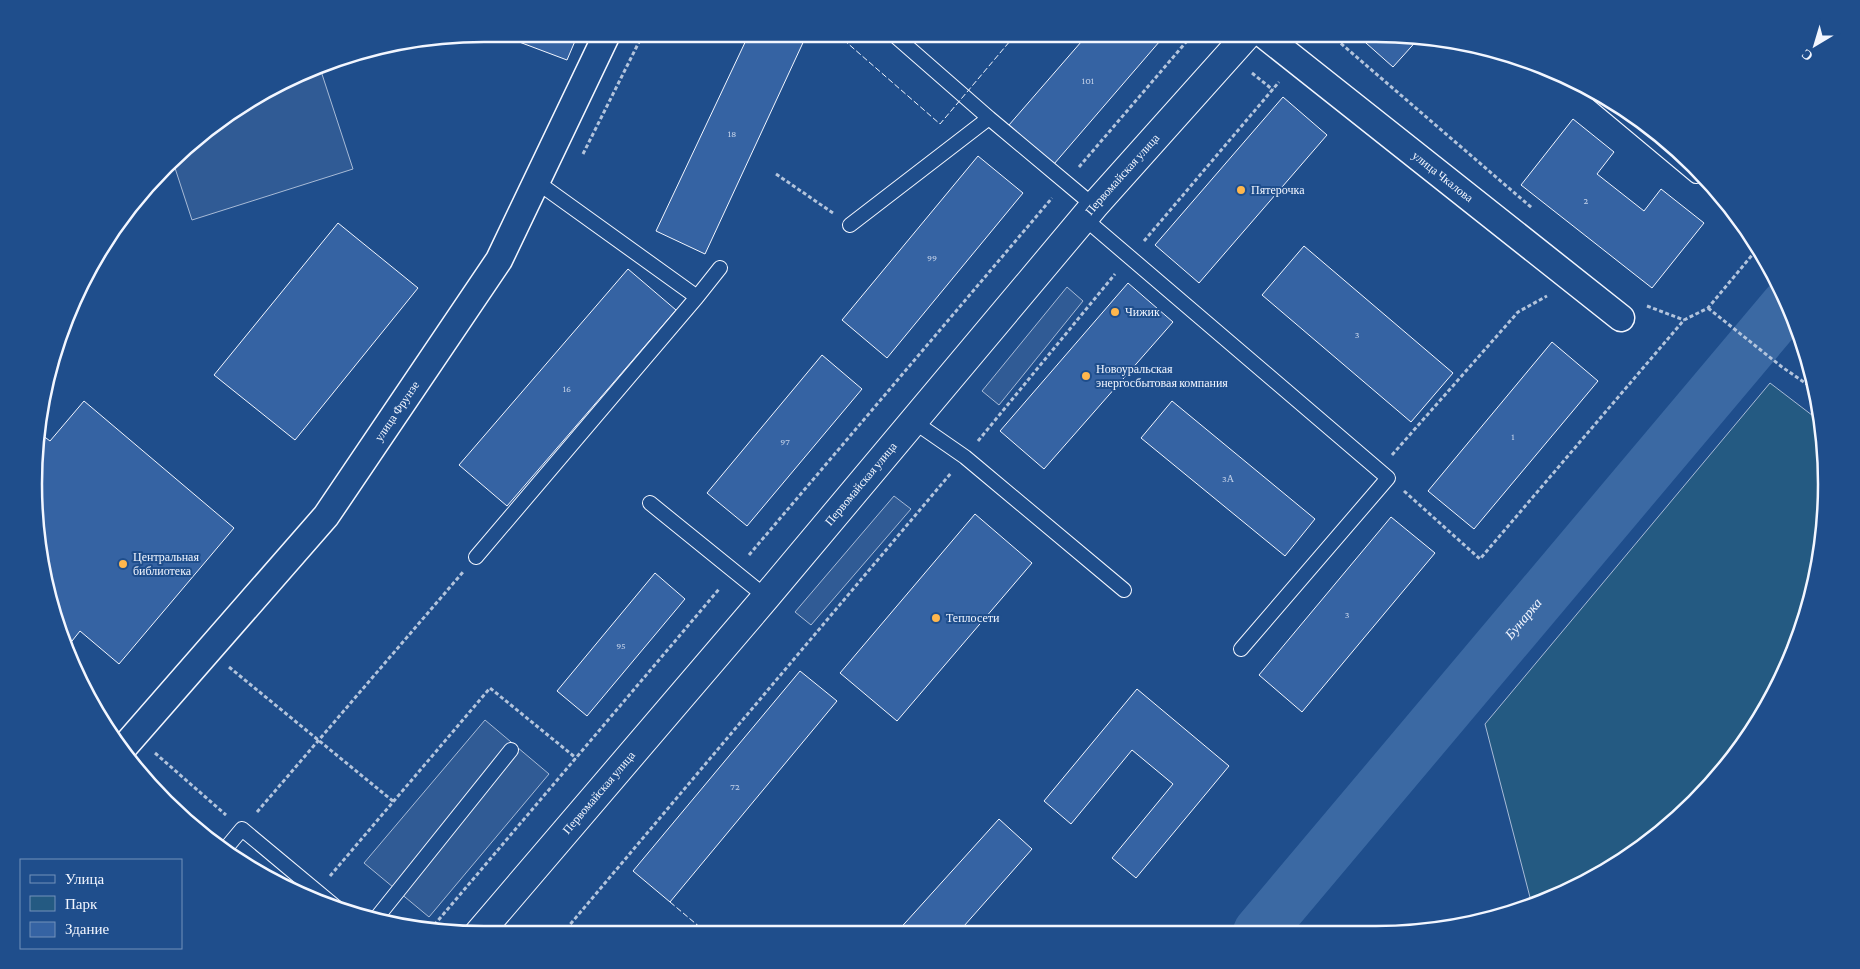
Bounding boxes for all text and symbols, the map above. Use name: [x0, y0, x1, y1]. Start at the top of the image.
north arrow: [1790, 20, 1840, 70]
text: С: [1798, 46, 1816, 65]
house number: 101: [1082, 75, 1094, 86]
house number: 18: [728, 128, 736, 139]
street label: Первомайская улица: [1082, 130, 1163, 218]
street label: улица Чкалова: [1409, 148, 1476, 205]
place label: Пятерочка: [1251, 183, 1305, 197]
marker: Пятерочка: [1235, 184, 1247, 196]
house number: 2: [1584, 195, 1589, 206]
house number: 99: [927, 252, 937, 263]
place label: Чижик: [1125, 305, 1160, 319]
marker: Чижик: [1109, 306, 1121, 318]
house number: 3: [1355, 329, 1360, 340]
place label: Новоуральская энергосбытовая компания: [1096, 362, 1228, 390]
marker: Новоуральская энергосбытовая компания: [1080, 370, 1092, 382]
street label: улица Фрунзе: [372, 378, 422, 444]
house number: 16: [563, 383, 571, 394]
house number: 1: [1511, 431, 1515, 442]
house number: 97: [780, 436, 790, 447]
street label: Первомайская улица: [822, 439, 900, 528]
house number: 3А: [1222, 473, 1235, 484]
place label: Центральная библиотека: [133, 550, 199, 578]
marker: Центральная библиотека: [117, 558, 129, 570]
water label: Бунарка: [1501, 595, 1545, 643]
house number: 3: [1345, 609, 1350, 620]
place label: Теплосети: [946, 611, 1000, 625]
marker: Теплосети: [930, 612, 942, 624]
house number: 95: [616, 640, 626, 651]
street label: Первомайская улица: [560, 748, 639, 837]
house number: 72: [730, 781, 740, 792]
legend: [20, 859, 182, 949]
text: Улица: [65, 871, 104, 887]
text: Парк: [65, 896, 98, 912]
text: Здание: [65, 921, 109, 937]

